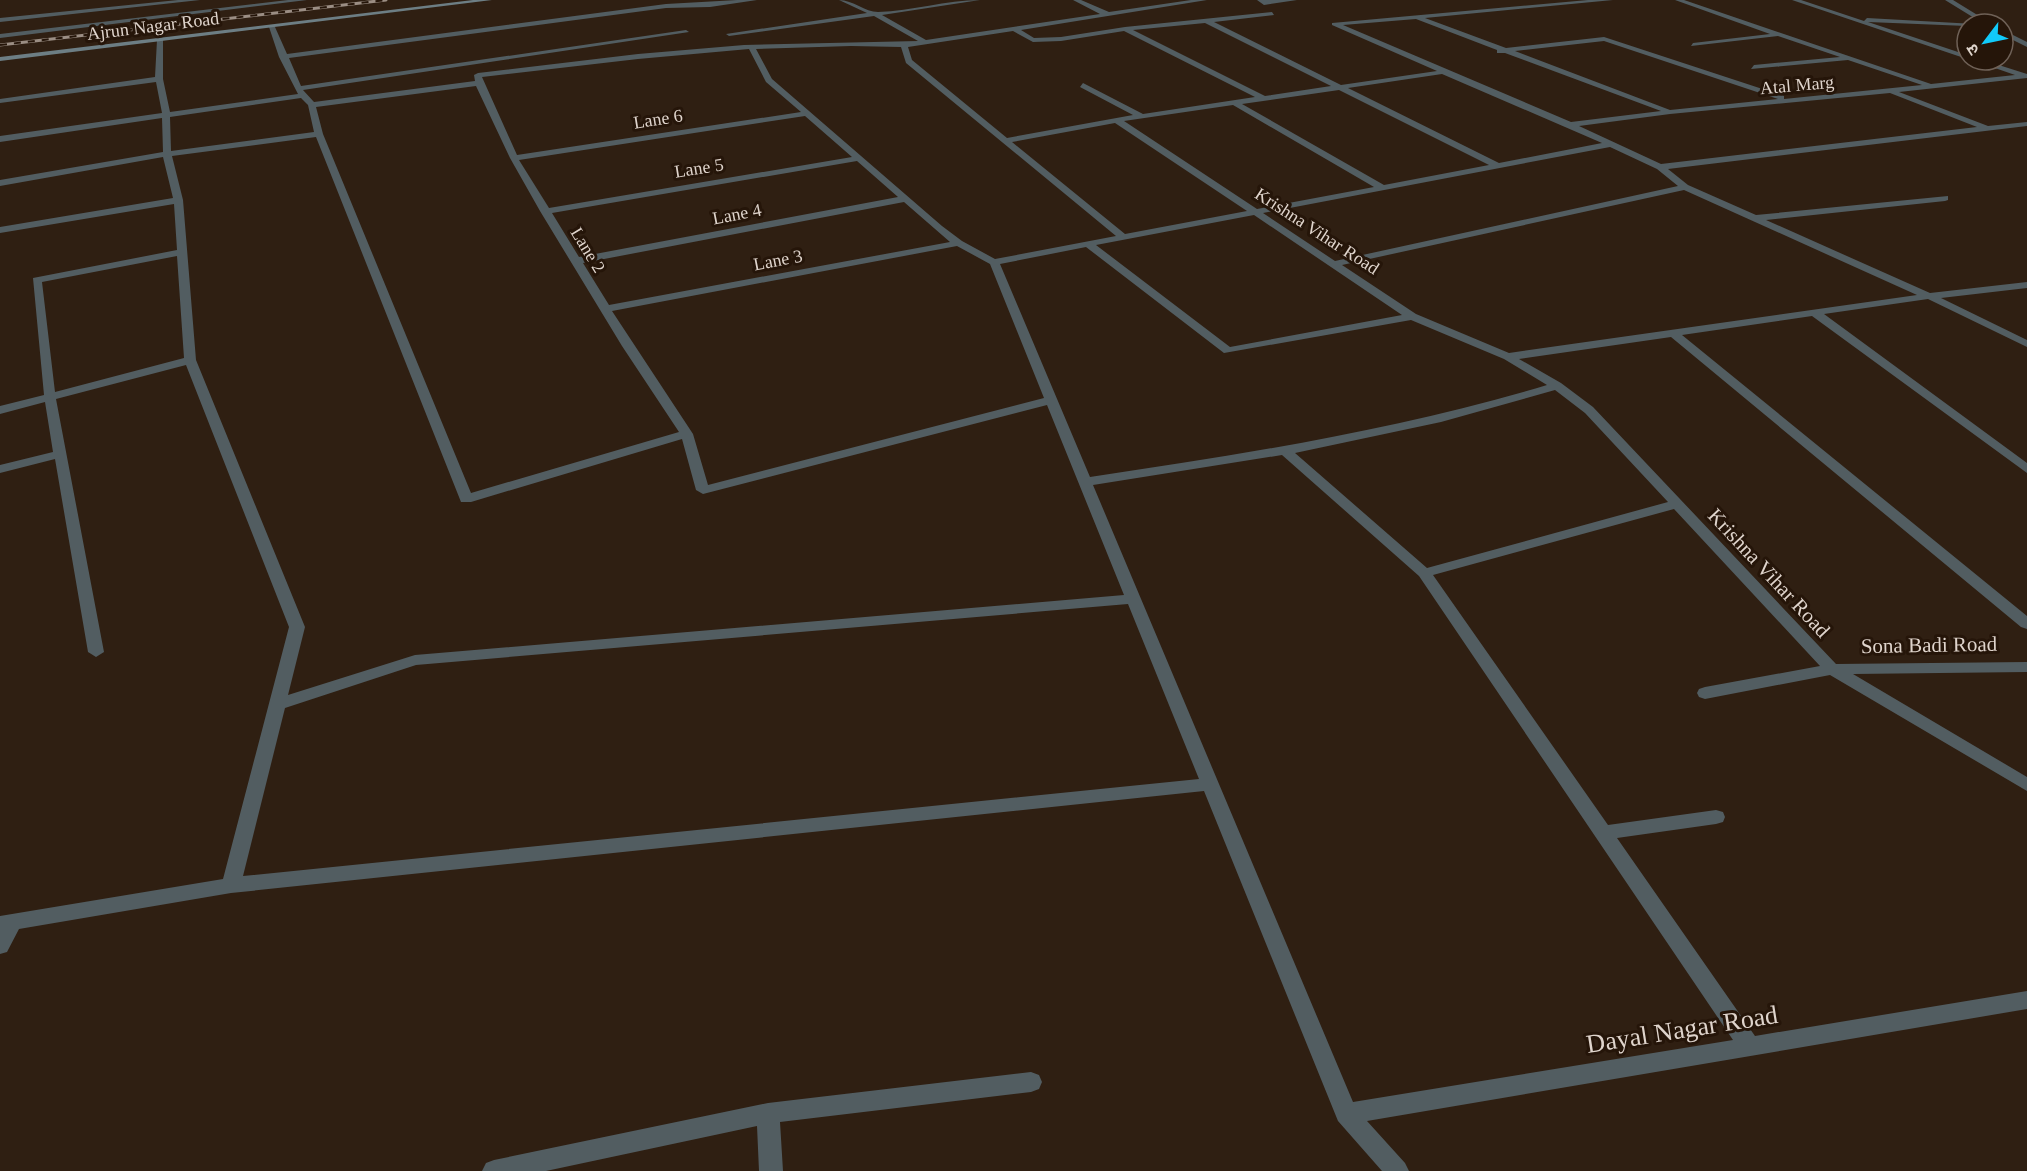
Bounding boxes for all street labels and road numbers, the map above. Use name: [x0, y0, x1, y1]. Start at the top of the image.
street label: Ajrun Nagar Road: [86, 8, 220, 44]
street label: Atal Marg: [1759, 72, 1835, 98]
street label: Lane 6: [632, 105, 684, 133]
street label: Lane 5: [673, 154, 725, 182]
street label: Krishna Vihar Road: [1251, 184, 1383, 278]
street label: Lane 4: [711, 199, 763, 229]
street label: Lane 2: [567, 224, 609, 276]
street label: Lane 3: [752, 245, 804, 275]
street label: Krishna Vihar Road: [1703, 504, 1835, 643]
street label: Sona Badi Road: [1861, 632, 1998, 658]
street label: Dayal Nagar Road: [1584, 1000, 1780, 1059]

